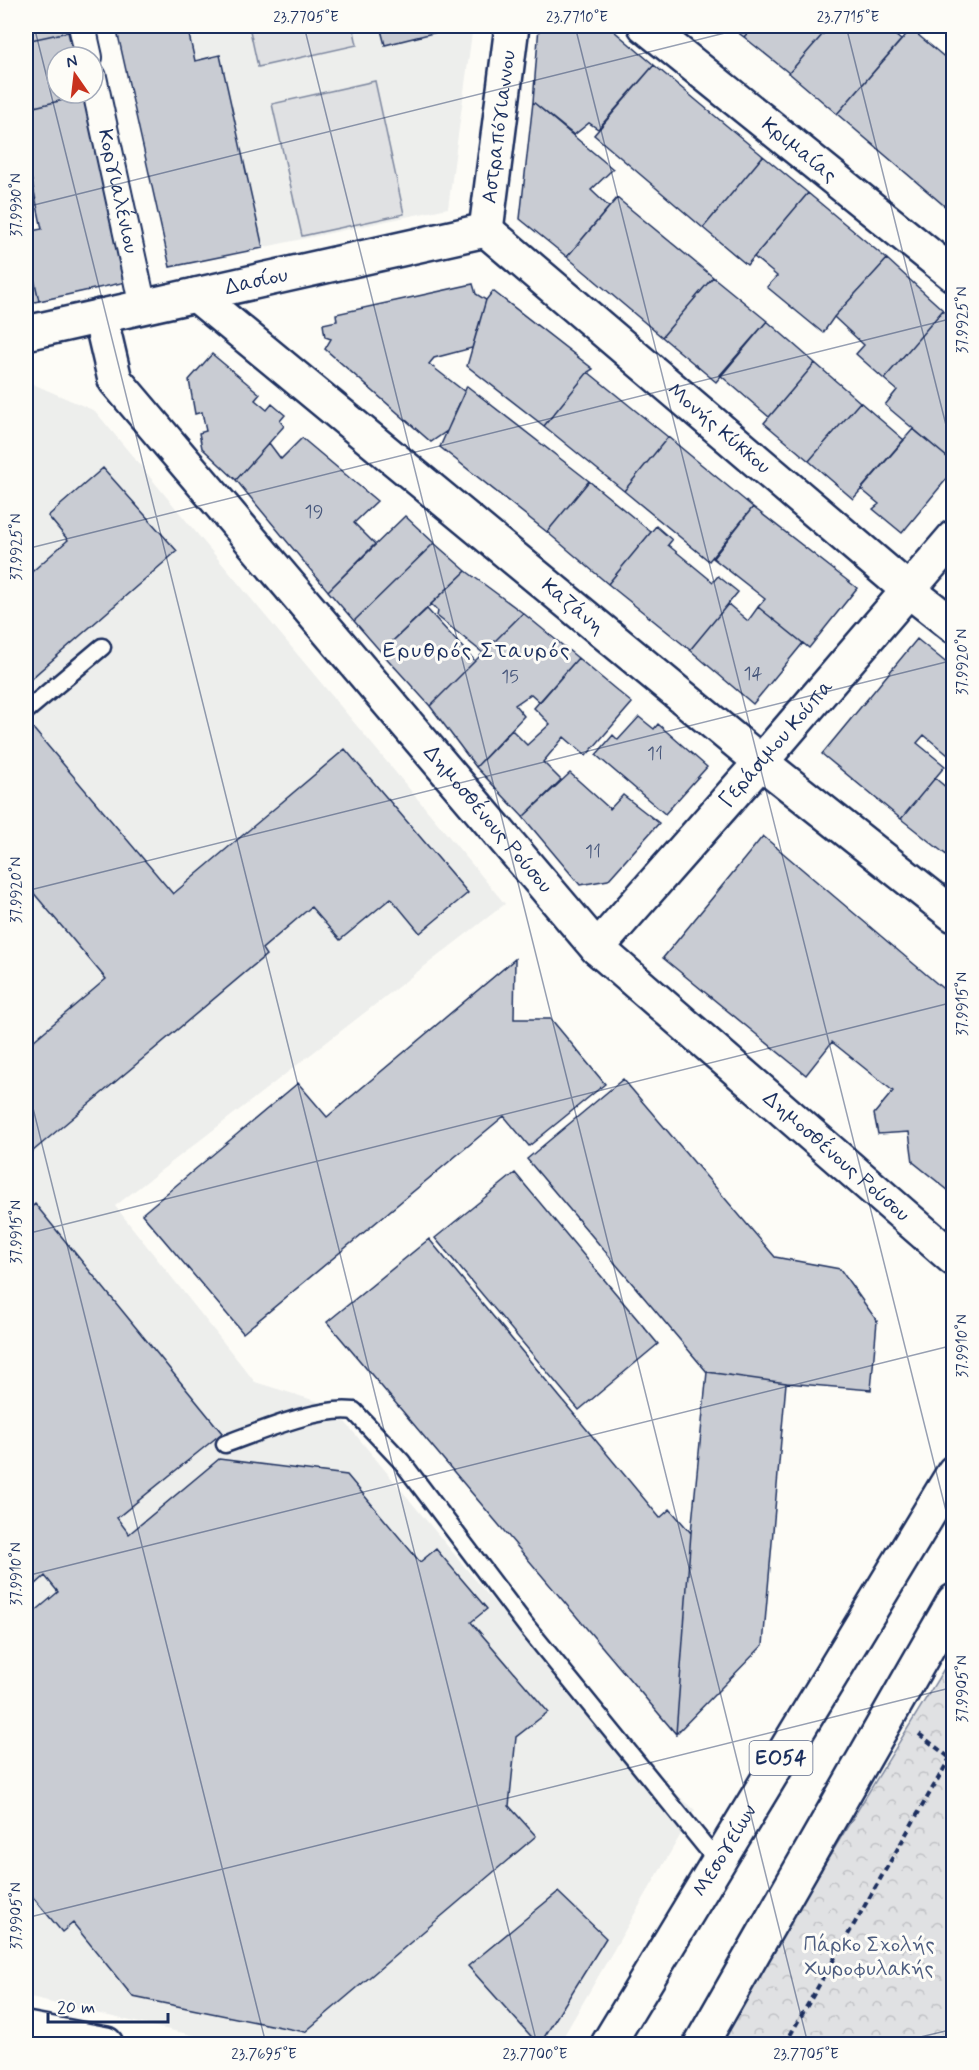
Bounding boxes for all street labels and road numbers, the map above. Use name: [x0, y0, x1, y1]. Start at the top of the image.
street label: Αστραπόγιαννου: [475, 48, 523, 205]
street label: Κριμαίας: [756, 111, 843, 189]
street label: Κοργιαλένιου: [91, 126, 145, 256]
street label: Δασίου: [222, 261, 290, 302]
street label: Μονής Κύκκου: [661, 376, 777, 481]
street label: Καζάνη: [535, 572, 610, 641]
street label: Γεράσιμου Κούπα: [713, 673, 840, 814]
street label: Δημοσθένους Ρούσου: [417, 739, 559, 899]
street label: Δημοσθένους Ρούσου: [757, 1085, 916, 1228]
road number: ΕΟ54: [750, 1741, 812, 1775]
street label: Μεσογείων: [686, 1799, 764, 1902]

